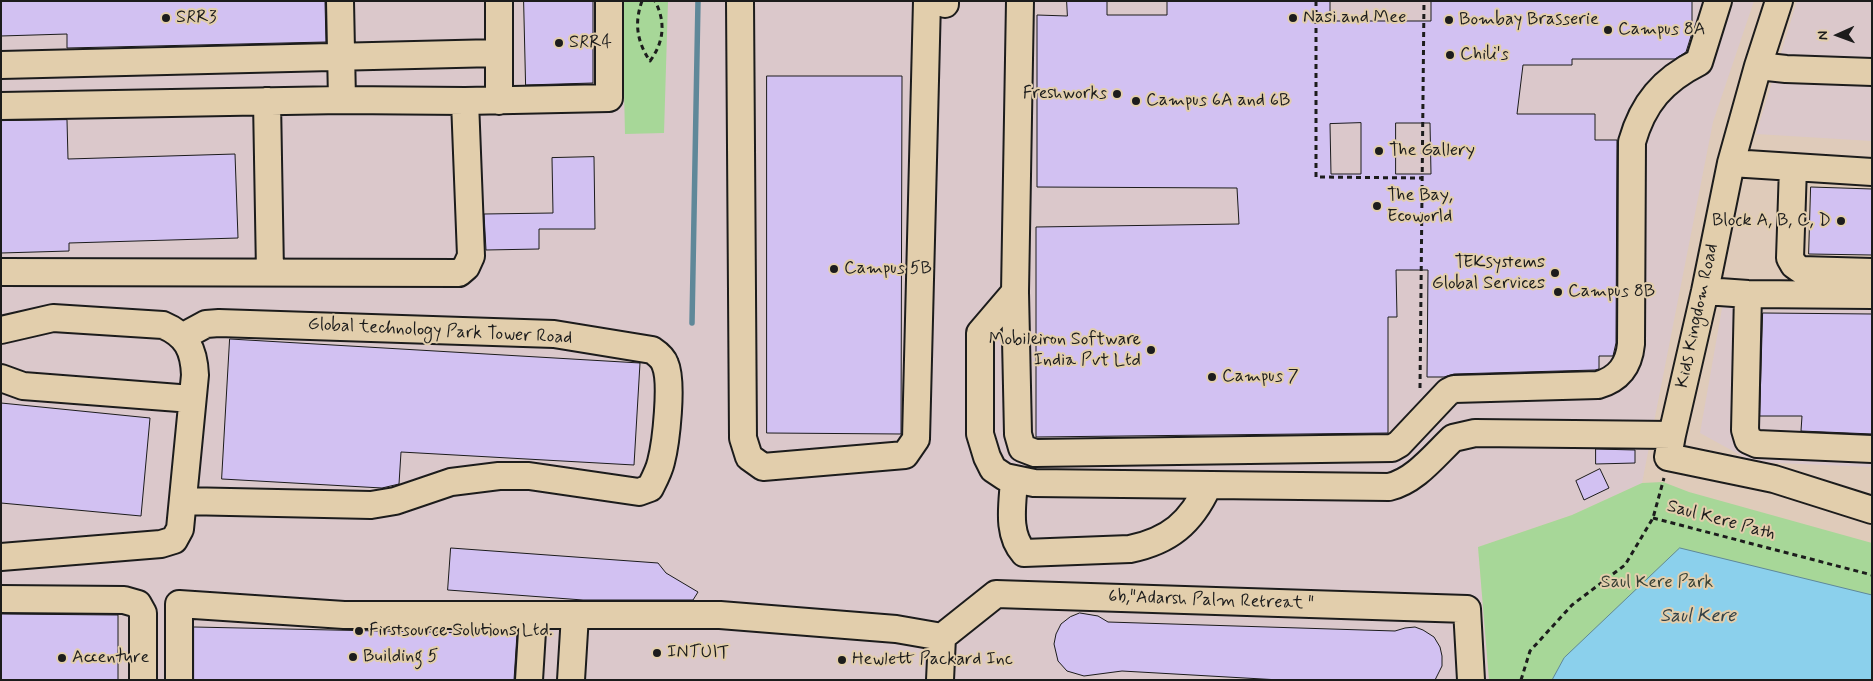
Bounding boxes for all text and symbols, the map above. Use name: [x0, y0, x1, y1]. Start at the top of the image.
place label: SRR3: [176, 7, 217, 29]
place label: Nasi and Mee: [1303, 7, 1406, 29]
place label: Bombay Brasserie: [1459, 9, 1599, 31]
north arrow: [1813, 10, 1863, 60]
marker: SRR3: [160, 12, 172, 24]
marker: Nasi and Mee: [1287, 12, 1299, 24]
marker: Bombay Brasserie: [1443, 14, 1455, 26]
place label: Campus 8A: [1618, 19, 1706, 41]
marker: Campus 8A: [1602, 24, 1614, 36]
text: N: [1814, 31, 1832, 41]
place label: SRR4: [569, 32, 612, 54]
marker: SRR4: [553, 37, 565, 49]
place label: Chili's: [1460, 44, 1509, 66]
marker: Chili's: [1444, 49, 1456, 61]
place label: Freshworks: [1023, 83, 1107, 105]
marker: Freshworks: [1111, 88, 1123, 100]
place label: Campus 6A and 6B: [1146, 90, 1290, 112]
marker: Campus 6A and 6B: [1130, 95, 1142, 107]
place label: The Gallery: [1389, 140, 1475, 162]
marker: The Gallery: [1373, 145, 1385, 157]
place label: The Bay, Ecoworld: [1387, 185, 1453, 228]
marker: The Bay, Ecoworld: [1371, 200, 1383, 212]
place label: Block A, B, C, D: [1712, 210, 1831, 232]
marker: Block A, B, C, D: [1835, 215, 1847, 227]
street label: Kids Kingdom Road: [1672, 242, 1724, 390]
place label: TEKsystems Global Services: [1432, 252, 1545, 294]
place label: Campus 5B: [844, 258, 932, 280]
marker: Campus 5B: [828, 263, 840, 275]
marker: TEKsystems Global Services: [1549, 267, 1561, 279]
place label: Campus 8B: [1568, 281, 1655, 303]
marker: Campus 8B: [1552, 286, 1564, 298]
street label: Global technology Park Tower Road: [307, 314, 573, 350]
place label: Mobileiron Software India Pvt Ltd: [989, 329, 1141, 372]
marker: Mobileiron Software India Pvt Ltd: [1145, 344, 1157, 356]
place label: Campus 7: [1222, 366, 1299, 388]
marker: Campus 7: [1206, 371, 1218, 383]
street label: Saul Kere Path: [1664, 496, 1778, 546]
park label: Saul Kere Park: [1601, 572, 1713, 594]
street label: 6b,"Adarsh Palm Retreat ": [1108, 587, 1314, 615]
water label: Saul Kere: [1660, 606, 1736, 628]
place label: Firstsource Solutions Ltd.: [369, 620, 553, 642]
marker: Firstsource Solutions Ltd.: [353, 625, 365, 637]
place label: INTUIT: [667, 642, 729, 664]
place label: Building 5: [363, 646, 438, 668]
place label: Accenture: [72, 647, 149, 669]
marker: INTUIT: [651, 647, 663, 659]
place label: Hewlett Packard Inc: [852, 649, 1013, 671]
marker: Building 5: [347, 651, 359, 663]
marker: Accenture: [56, 652, 68, 664]
marker: Hewlett Packard Inc: [836, 654, 848, 666]

